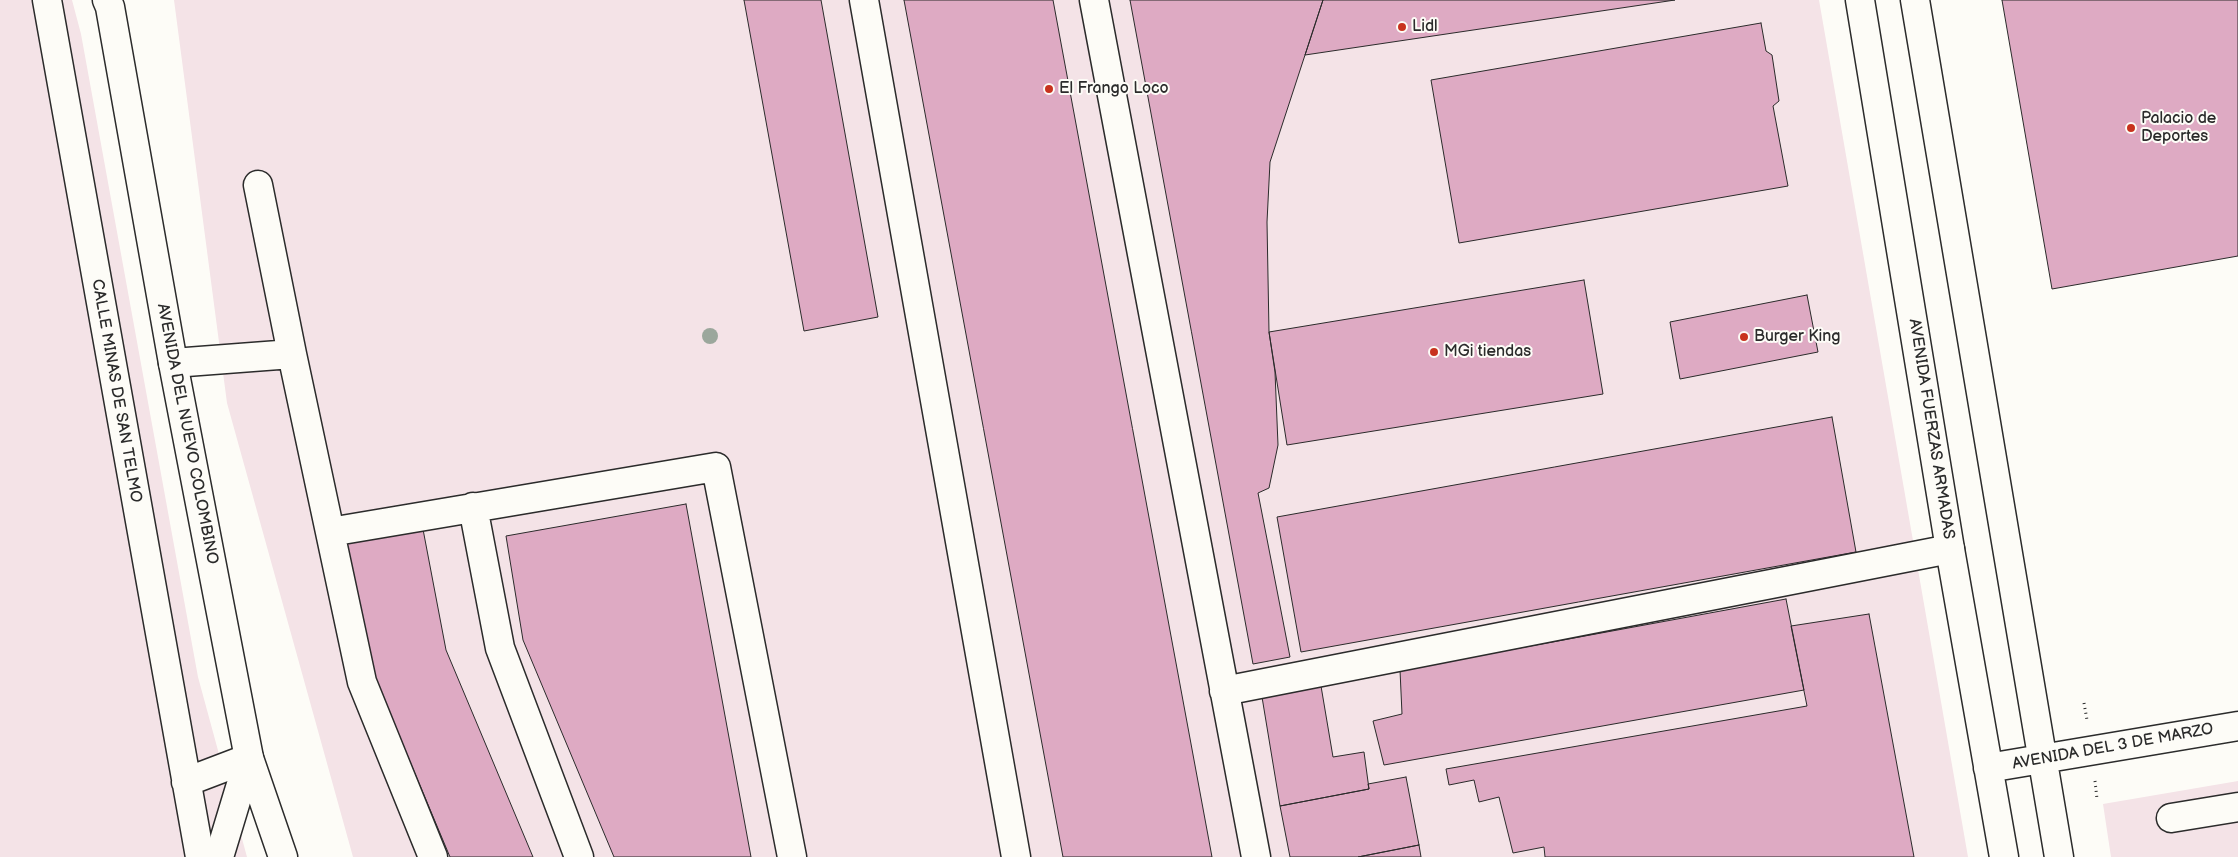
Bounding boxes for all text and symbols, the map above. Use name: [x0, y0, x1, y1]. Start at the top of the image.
place label: Lidl: [1412, 17, 1438, 37]
marker: Lidl: [1396, 21, 1408, 33]
place label: El Frango Loco: [1059, 79, 1169, 99]
marker: El Frango Loco: [1043, 83, 1055, 95]
place label: Palacio de Deportes: [2141, 109, 2216, 147]
marker: Palacio de Deportes: [2125, 122, 2137, 134]
street label: CALLE MINAS DE SAN TELMO: [87, 278, 145, 504]
street label: AVENIDA DEL NUEVO COLOMBINO: [152, 302, 222, 566]
street label: AVENIDA FUERZAS ARMADAS: [1904, 317, 1958, 541]
place label: Burger King: [1754, 327, 1840, 347]
marker: Burger King: [1738, 331, 1750, 343]
place label: MGi tiendas: [1444, 342, 1531, 362]
marker: MGi tiendas: [1428, 346, 1440, 358]
street label: AVENIDA DEL 3 DE MARZO: [2011, 720, 2215, 774]

